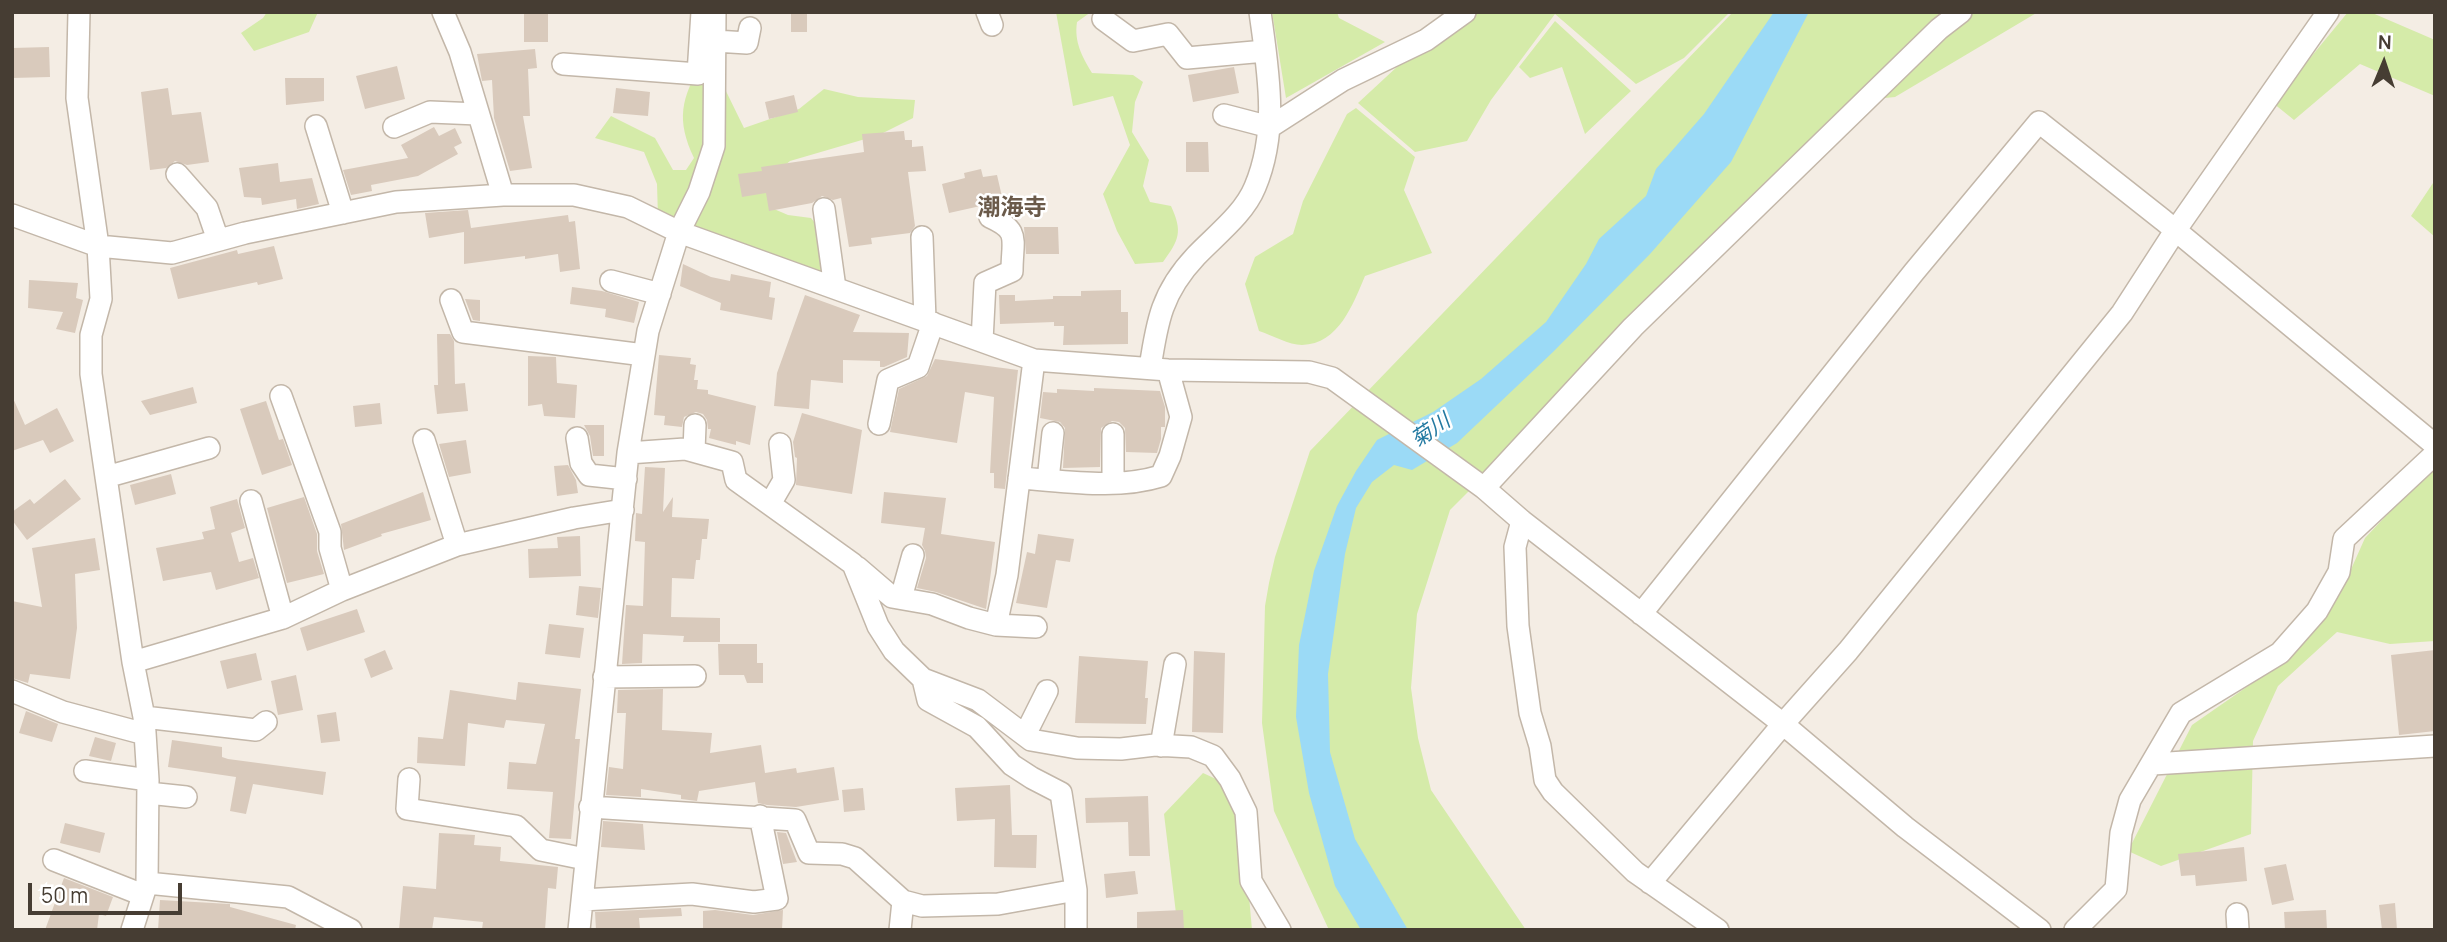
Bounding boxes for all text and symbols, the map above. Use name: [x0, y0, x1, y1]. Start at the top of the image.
north arrow: [2349, 28, 2419, 98]
text: N: [2377, 29, 2392, 55]
district label: 潮海寺: [978, 195, 1046, 223]
water label: 菊川: [1407, 409, 1455, 453]
scale bar: [32, 869, 186, 913]
text: 50 m: [41, 881, 88, 909]

